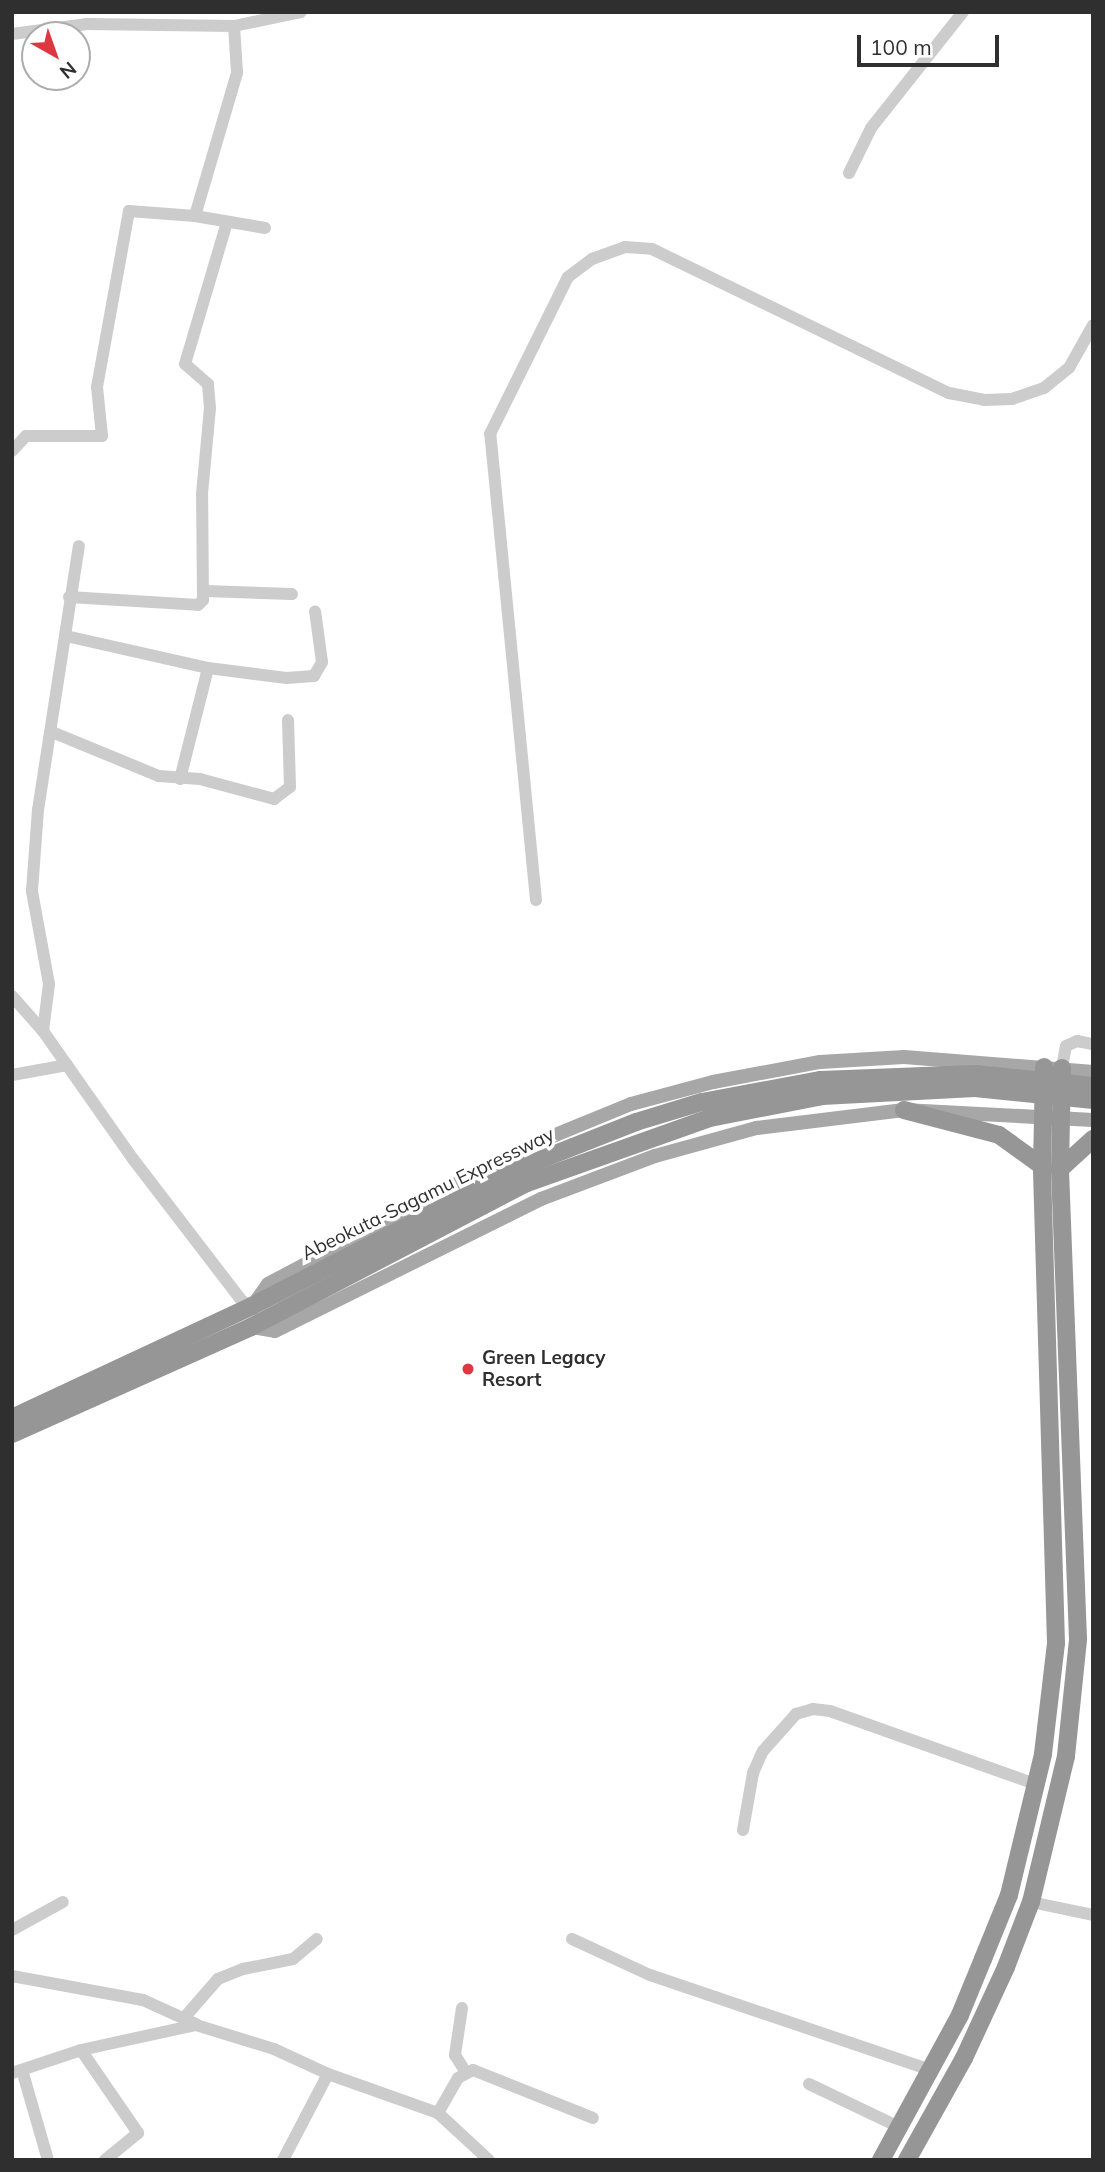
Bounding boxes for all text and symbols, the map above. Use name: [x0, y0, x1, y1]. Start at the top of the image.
north arrow: [21, 21, 91, 91]
scale bar: [860, 21, 1002, 65]
text: 100 m: [870, 34, 932, 60]
text: N: [55, 57, 81, 84]
street label: Abeokuta-Sagamu Expressway: [298, 1123, 558, 1265]
place label: Green Legacy Resort: [482, 1347, 605, 1391]
marker: Green Legacy Resort: [460, 1361, 476, 1377]

